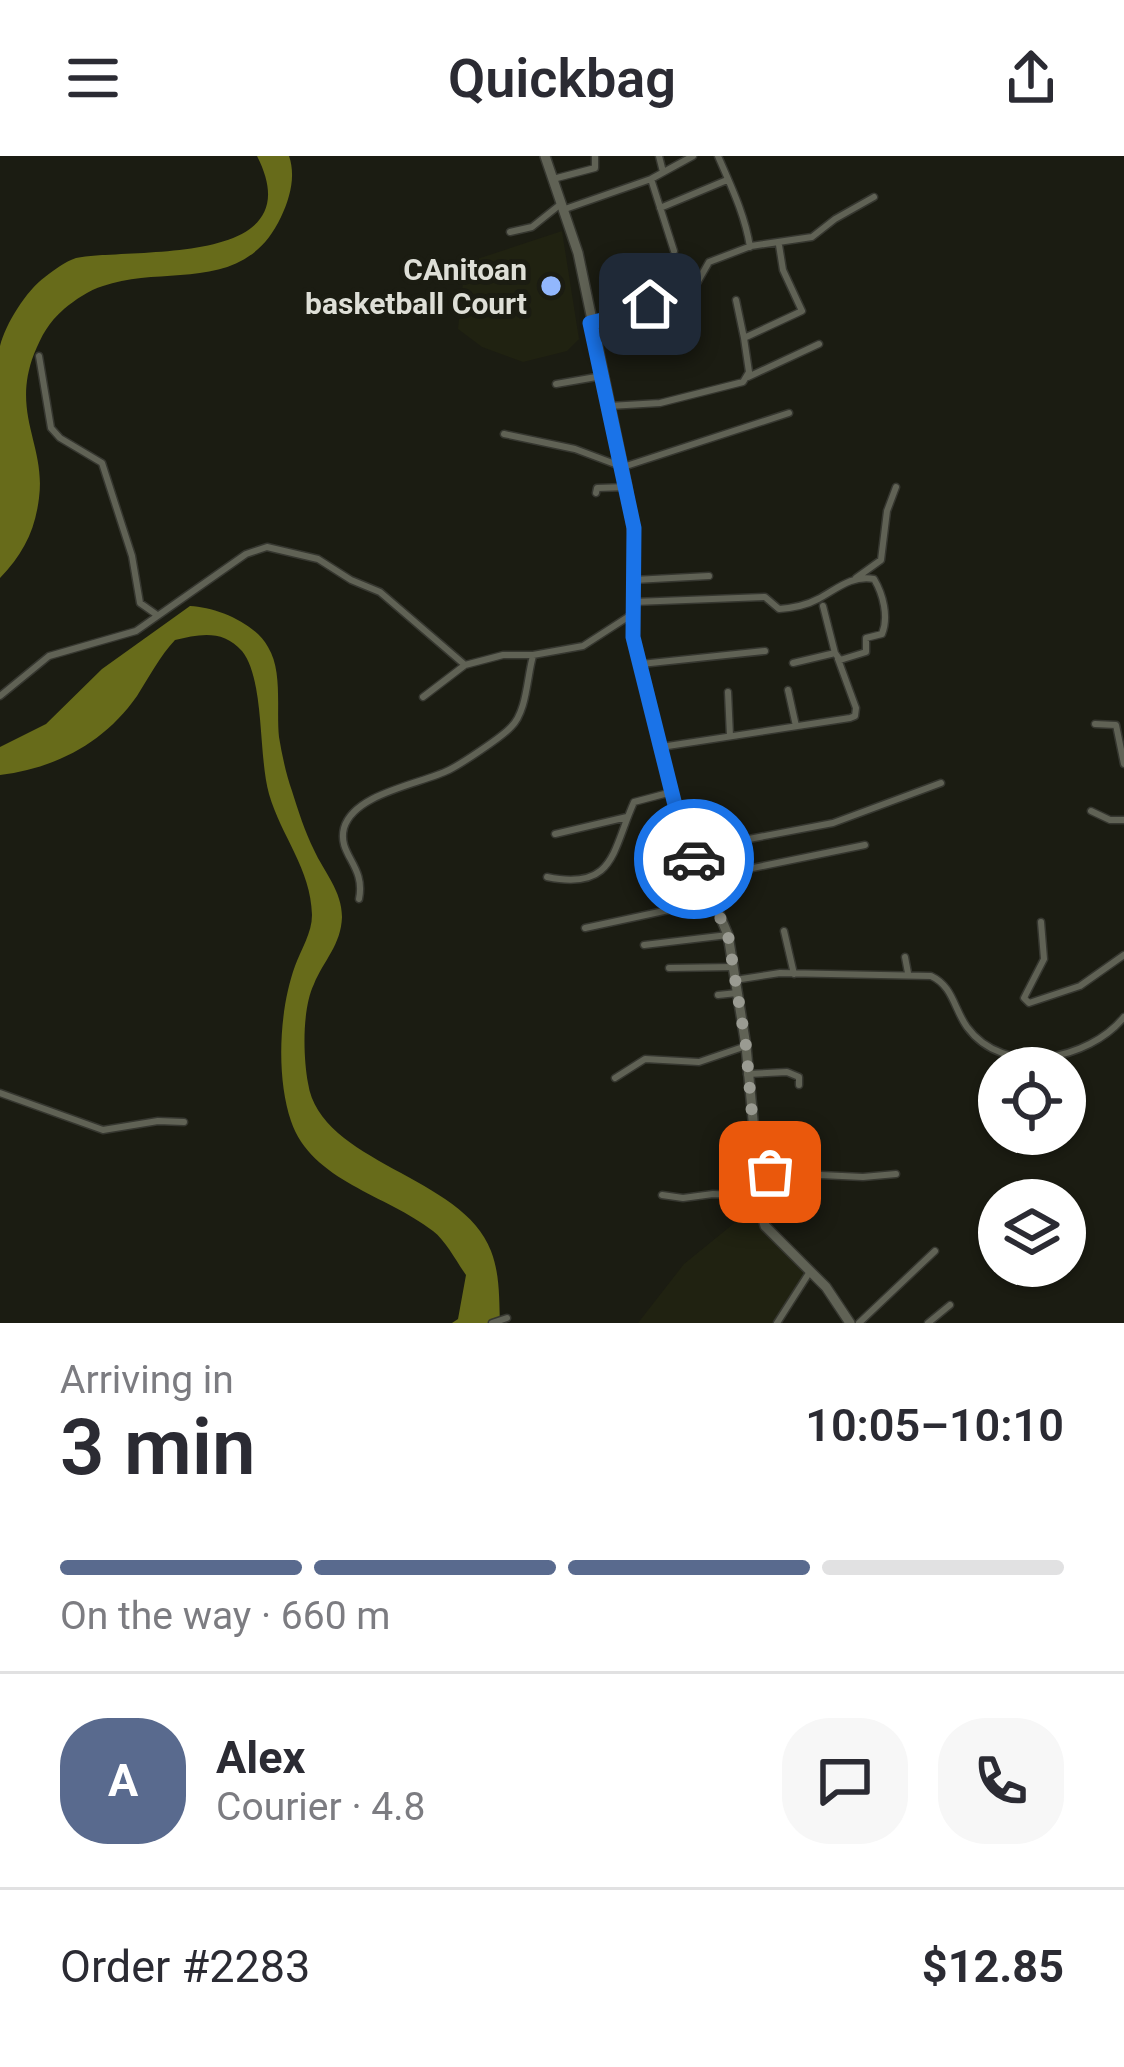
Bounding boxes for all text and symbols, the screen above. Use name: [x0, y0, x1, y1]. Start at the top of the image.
icon: menu: [60, 45, 126, 111]
icon: share: [998, 45, 1064, 111]
text: Quickbag: [448, 47, 676, 110]
place label: CAnitoan basketball Court: [305, 252, 527, 321]
pin: [599, 253, 701, 355]
icon: home: [617, 271, 683, 337]
marker: CAnitoan basketball Court: [538, 273, 564, 299]
courier: [634, 799, 754, 919]
icon: car: [661, 826, 727, 892]
map controls: [978, 1047, 1086, 1287]
button: locate: [978, 1047, 1086, 1155]
pin: [719, 1121, 821, 1223]
icon: bag: [737, 1139, 803, 1205]
button: layers: [978, 1179, 1086, 1287]
text: Arriving in: [60, 1357, 234, 1403]
text: 10:05–10:10: [805, 1399, 1064, 1452]
text: 3 min: [60, 1402, 256, 1493]
text: On the way · 660 m: [60, 1593, 391, 1639]
button: chat: [782, 1718, 908, 1844]
button: phone: [938, 1718, 1064, 1844]
text: Alex: [216, 1731, 305, 1784]
text: A: [108, 1754, 138, 1807]
text: Courier · 4.8: [216, 1784, 425, 1830]
text: Order #2283: [60, 1940, 310, 1993]
text: $12.85: [922, 1940, 1064, 1993]

